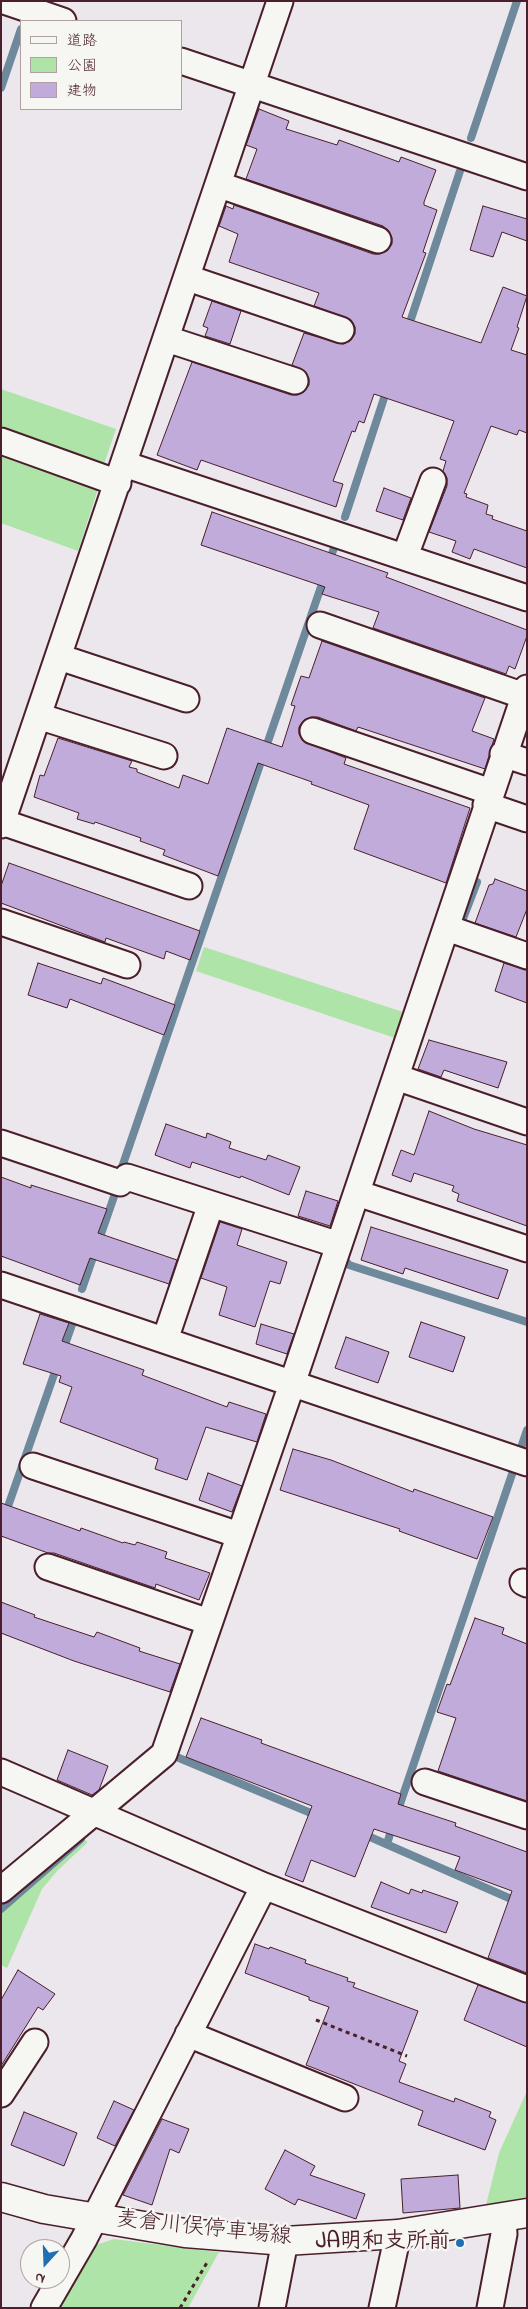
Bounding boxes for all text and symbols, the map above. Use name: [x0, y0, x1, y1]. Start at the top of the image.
legend: [20, 20, 182, 110]
text: 道路: [67, 30, 97, 52]
text: 公園: [67, 55, 97, 77]
text: 建物: [67, 80, 97, 102]
street label: 麦倉川俣停車場線: [115, 2208, 293, 2252]
place label: JA明和支所前: [316, 2230, 450, 2256]
marker: JA明和支所前: [454, 2237, 466, 2249]
north arrow: [20, 2239, 70, 2289]
text: N: [32, 2266, 48, 2289]

